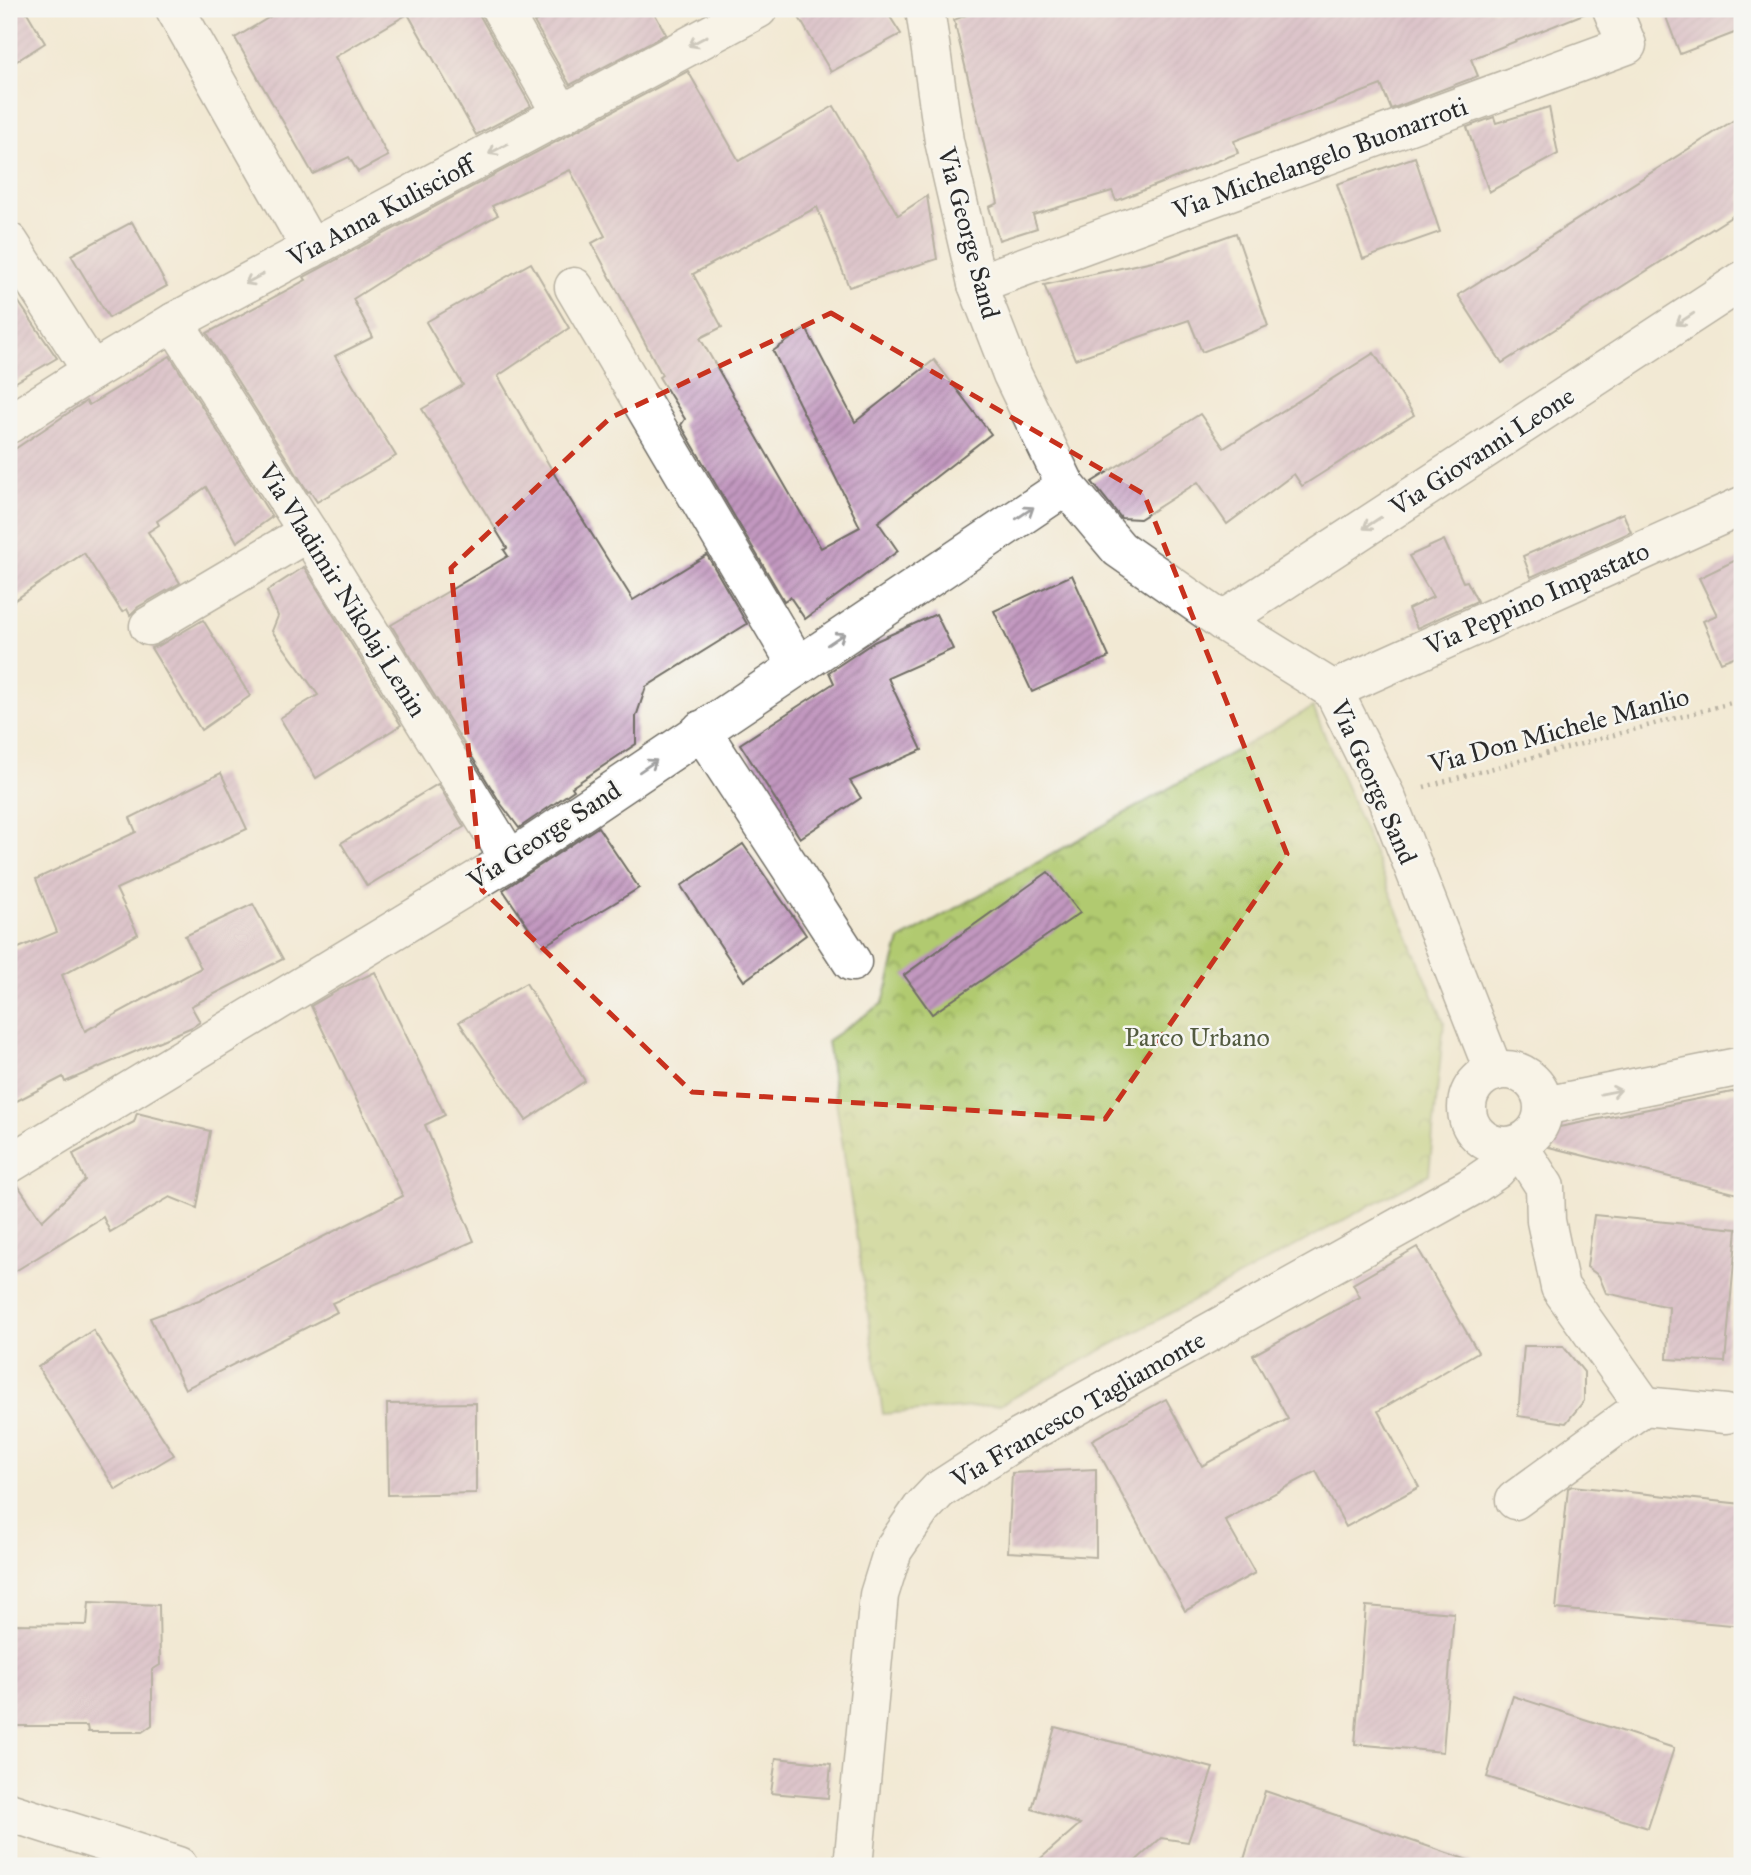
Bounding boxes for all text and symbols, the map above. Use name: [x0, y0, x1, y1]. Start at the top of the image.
one-way arrow: [688, 35, 709, 48]
street label: Via Michelangelo Buonarroti: [1167, 90, 1472, 227]
one-way arrow: [488, 142, 508, 156]
street label: Via George Sand: [930, 143, 1007, 322]
street label: Via Anna Kuliscioff: [281, 146, 484, 274]
one-way arrow: [244, 273, 265, 287]
one-way arrow: [1676, 311, 1695, 326]
street label: Via Giovanni Leone: [1383, 379, 1580, 523]
street label: Via Vladimir Nikolaj Lenin: [251, 457, 434, 723]
one-way arrow: [1015, 505, 1035, 519]
one-way arrow: [1362, 517, 1382, 531]
street label: Via Peppino Impastato: [1419, 534, 1654, 662]
one-way arrow: [826, 632, 845, 646]
street label: Via Don Michele Manlio: [1425, 680, 1693, 780]
street label: Via George Sand: [1323, 694, 1424, 869]
one-way arrow: [638, 759, 657, 773]
street label: Via George Sand: [461, 774, 627, 897]
park label: Parco Urbano: [1124, 1021, 1270, 1053]
one-way arrow: [1599, 1085, 1622, 1099]
street label: Via Francesco Tagliamonte: [945, 1323, 1211, 1495]

